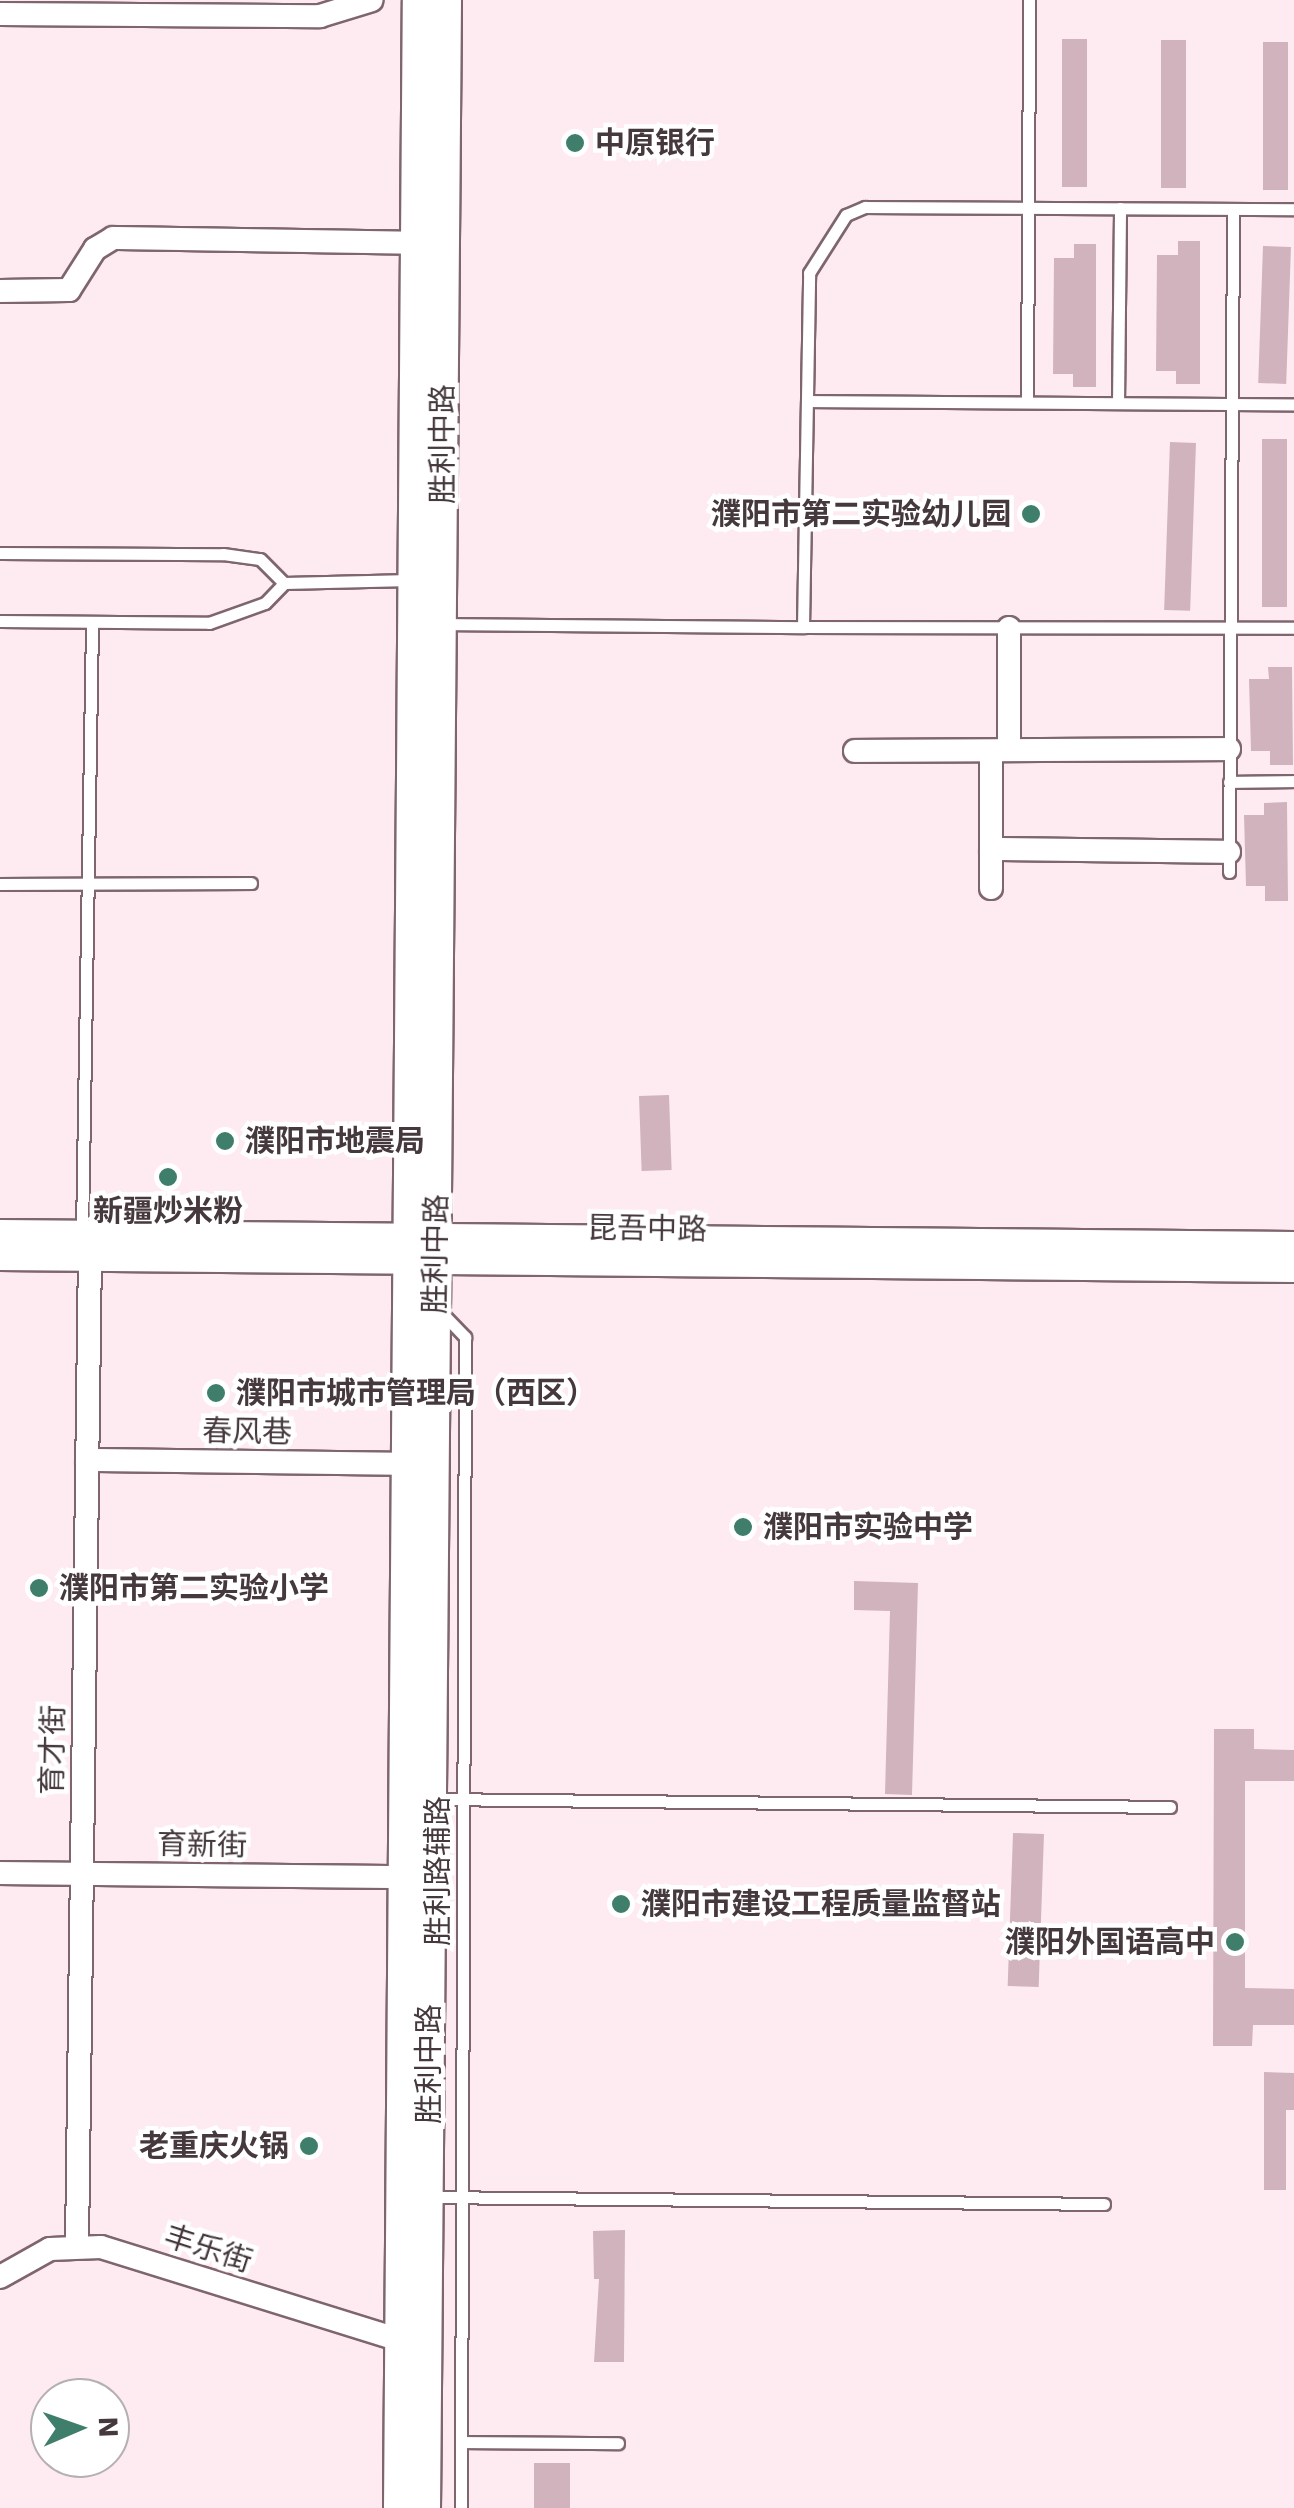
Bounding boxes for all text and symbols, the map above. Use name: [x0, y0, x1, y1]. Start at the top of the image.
place label: 中原银行: [595, 125, 715, 161]
marker: 中原银行: [564, 132, 586, 154]
street label: 胜利中路: [425, 384, 461, 504]
place label: 濮阳市第二实验幼儿园: [711, 496, 1011, 532]
marker: 濮阳市第二实验幼儿园: [1020, 503, 1042, 525]
place label: 濮阳市地震局: [245, 1123, 425, 1159]
marker: 濮阳市地震局: [214, 1130, 236, 1152]
marker: 新疆炒米粉: [157, 1166, 179, 1188]
place label: 新疆炒米粉: [93, 1193, 243, 1229]
street label: 胜利中路: [417, 1194, 455, 1314]
street label: 昆吾中路: [587, 1210, 707, 1248]
place label: 濮阳市城市管理局（西区）: [236, 1375, 596, 1411]
marker: 濮阳市城市管理局（西区）: [205, 1382, 227, 1404]
street label: 春风巷: [202, 1413, 292, 1451]
place label: 濮阳市实验中学: [763, 1509, 973, 1545]
marker: 濮阳市实验中学: [732, 1516, 754, 1538]
place label: 濮阳市第二实验小学: [59, 1570, 329, 1606]
marker: 濮阳市第二实验小学: [28, 1577, 50, 1599]
street label: 育才街: [34, 1705, 72, 1795]
street label: 胜利路辅路: [420, 1796, 456, 1946]
street label: 育新街: [157, 1826, 247, 1864]
place label: 濮阳市建设工程质量监督站: [641, 1886, 1001, 1922]
marker: 濮阳市建设工程质量监督站: [610, 1893, 632, 1915]
place label: 濮阳外国语高中: [1005, 1924, 1215, 1960]
marker: 濮阳外国语高中: [1224, 1931, 1246, 1953]
street label: 胜利中路: [411, 2004, 447, 2124]
place label: 老重庆火锅: [139, 2128, 289, 2164]
marker: 老重庆火锅: [298, 2135, 320, 2157]
street label: 丰乐街: [160, 2218, 256, 2280]
north arrow: [30, 2378, 130, 2478]
text: N: [92, 2416, 125, 2438]

